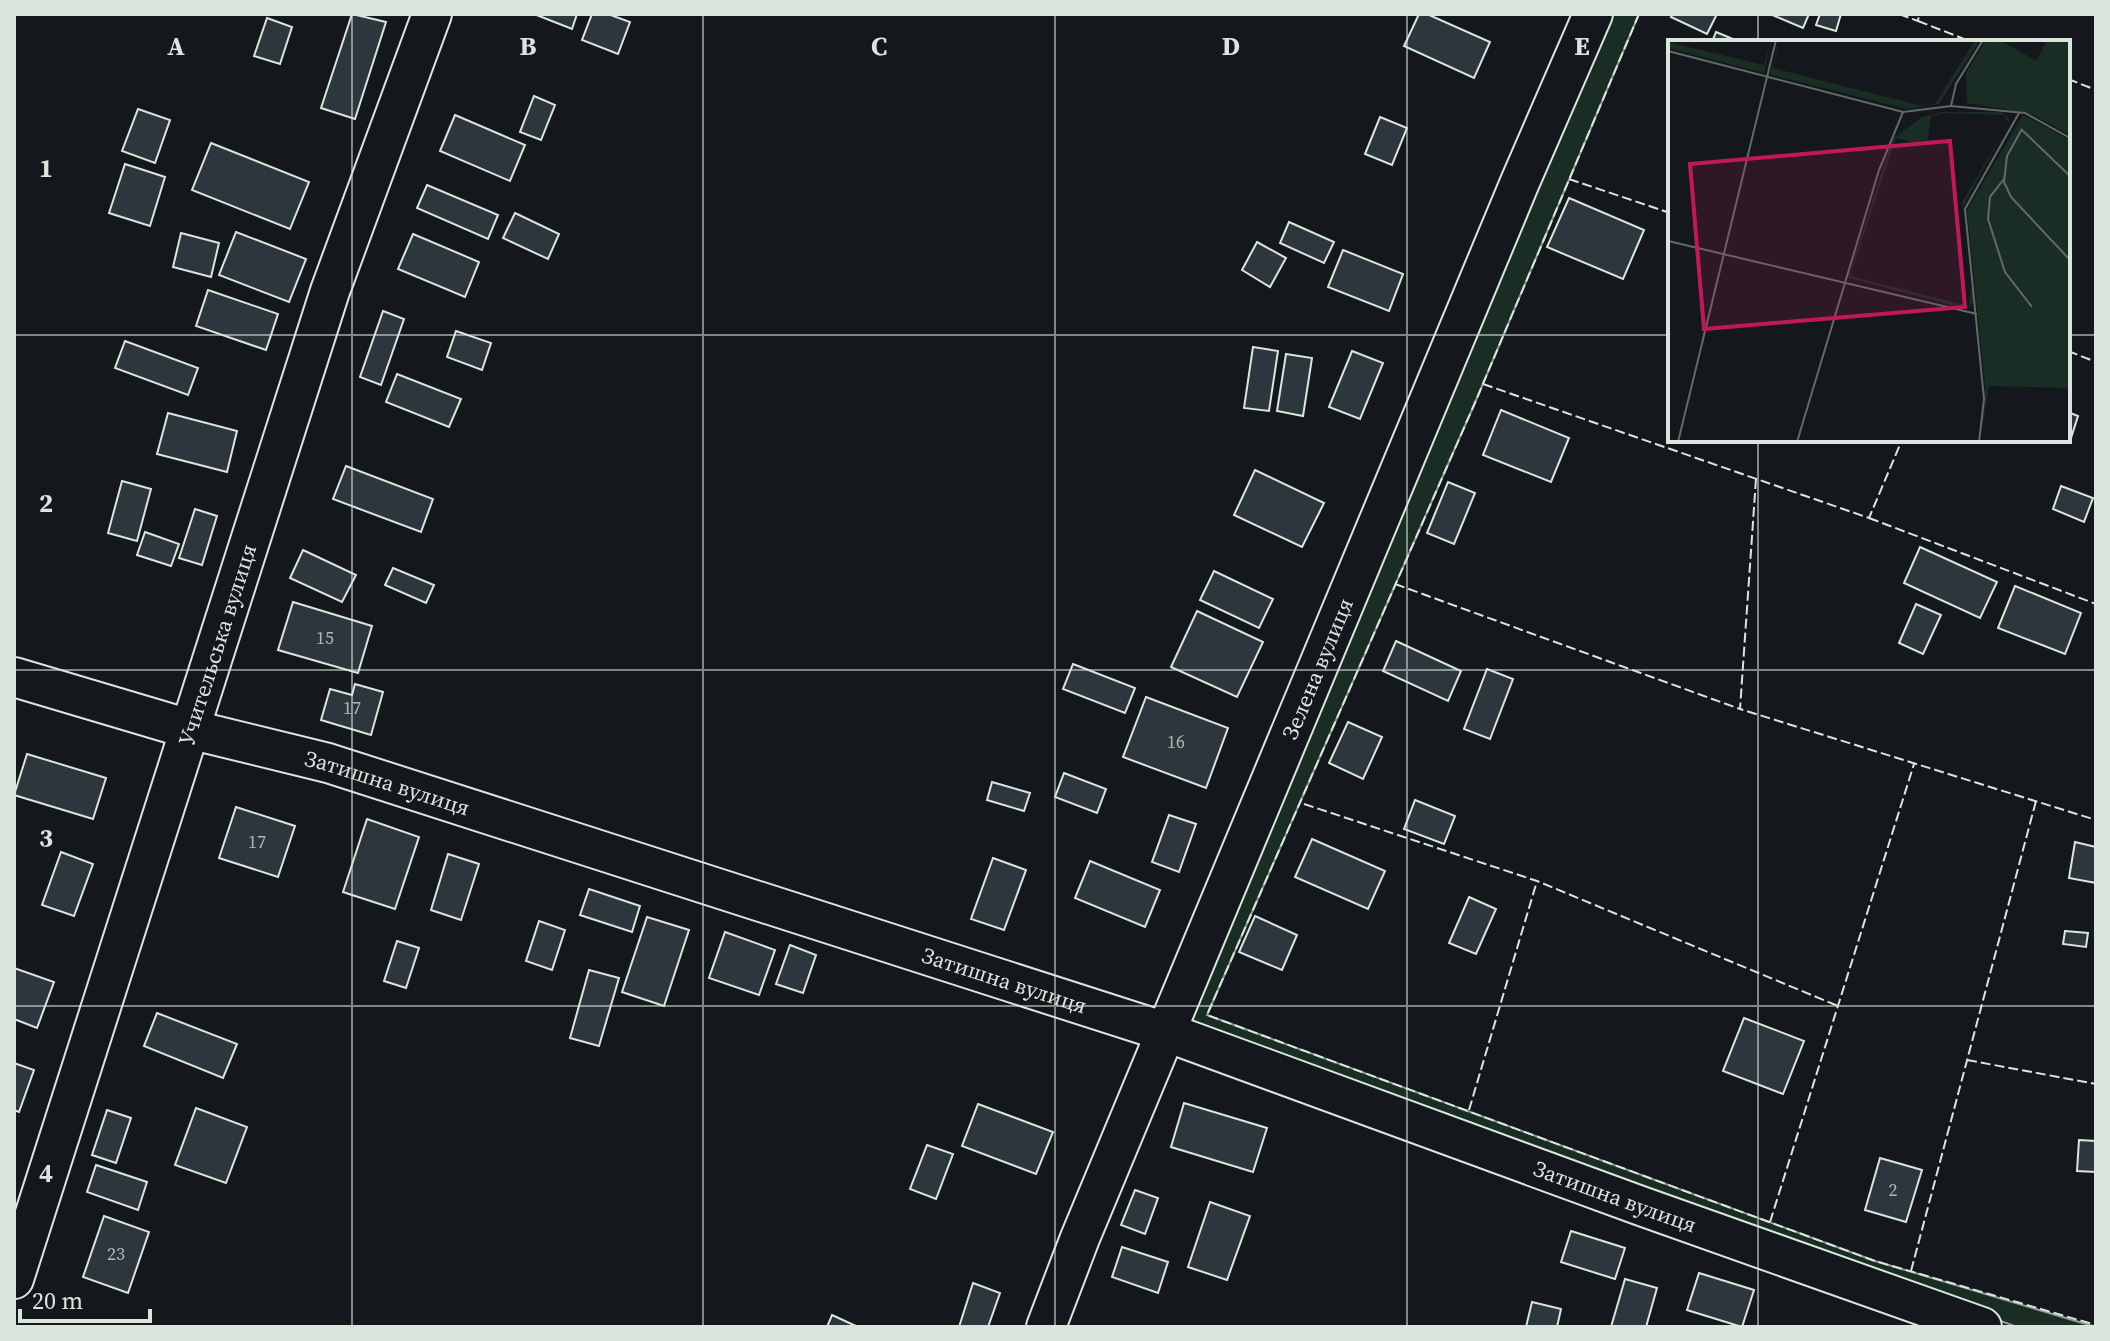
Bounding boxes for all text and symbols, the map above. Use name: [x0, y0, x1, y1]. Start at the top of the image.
text: A: [167, 28, 185, 64]
text: B: [520, 28, 537, 64]
text: C: [871, 28, 887, 64]
text: D: [1222, 28, 1240, 64]
text: E: [1574, 28, 1590, 64]
inset map: [1668, 40, 2070, 442]
text: 1: [39, 150, 53, 186]
text: 2: [39, 485, 53, 521]
street label: Учительська вулиця: [171, 540, 263, 749]
street label: Зелена вулиця: [1274, 593, 1360, 744]
house number: 15: [316, 625, 334, 650]
house number: 17: [343, 695, 361, 720]
house number: 16: [1167, 729, 1185, 754]
street label: Затишна вулиця: [302, 743, 474, 823]
text: 3: [39, 820, 53, 856]
house number: 17: [248, 829, 266, 854]
street label: Затишна вулиця: [918, 940, 1091, 1021]
street label: Затишна вулиця: [1529, 1153, 1701, 1240]
text: 4: [39, 1155, 53, 1191]
house number: 2: [1889, 1177, 1898, 1202]
house number: 23: [107, 1241, 125, 1266]
scale bar: [20, 1273, 150, 1323]
text: 20 m: [32, 1284, 83, 1317]

